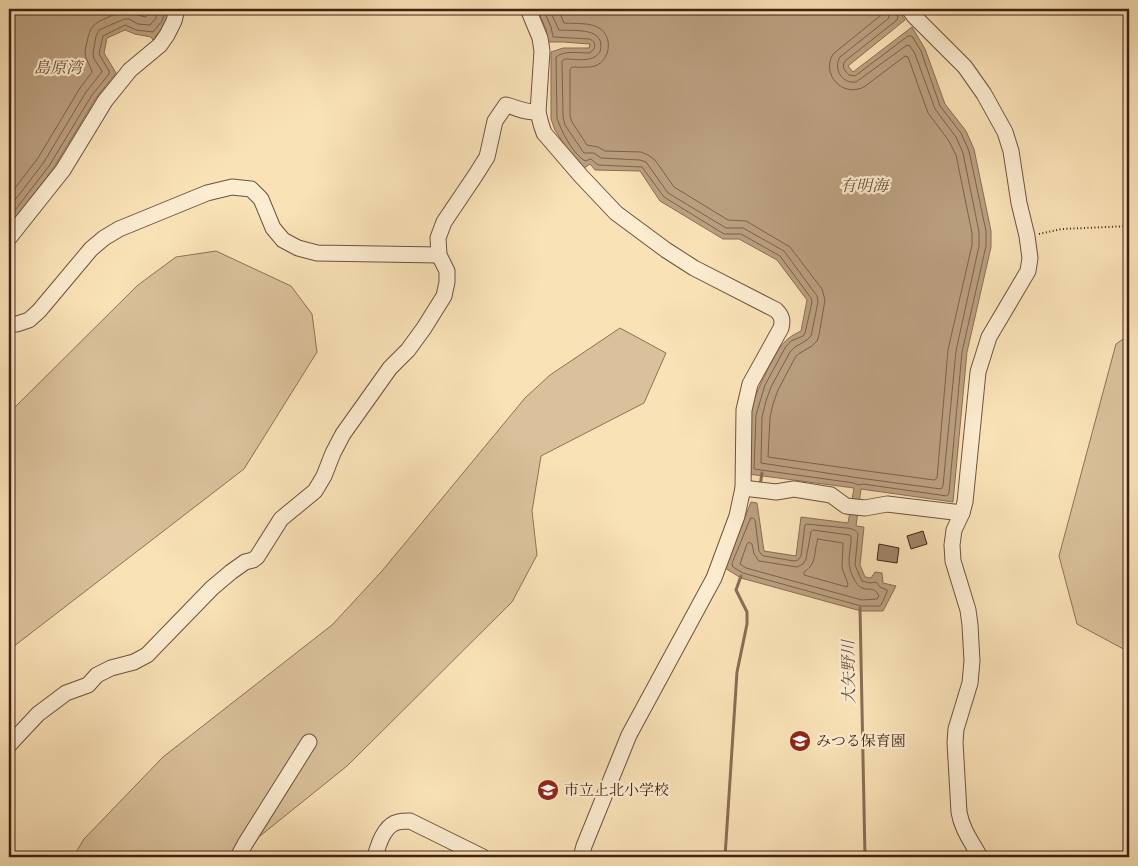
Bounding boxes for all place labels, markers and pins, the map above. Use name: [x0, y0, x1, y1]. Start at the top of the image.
school or university icon: みつる保育園: [788, 729, 812, 753]
place label: みつる保育園: [816, 732, 906, 751]
school or university icon: 市立上北小学校: [536, 778, 560, 802]
place label: 市立上北小学校: [564, 781, 669, 800]

